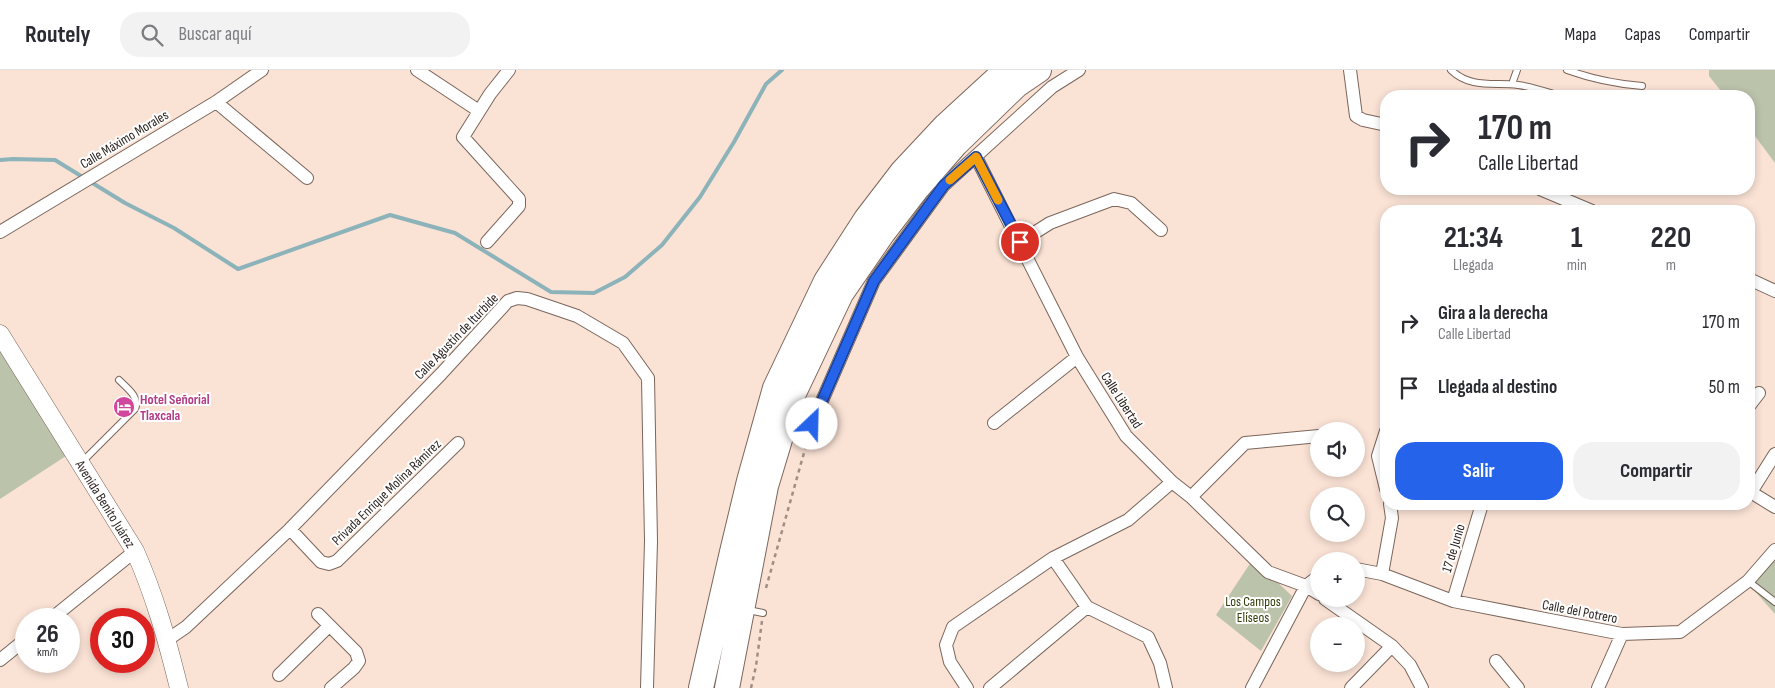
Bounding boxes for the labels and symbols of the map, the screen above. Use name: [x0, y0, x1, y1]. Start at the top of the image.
street label: Calle Máximo Morales: [77, 106, 172, 173]
pin: [999, 221, 1041, 263]
street label: Calle Agustín de Iturbide: [411, 290, 502, 383]
street label: Calle Libertad: [1097, 369, 1146, 432]
place label: Hotel Señorial Tlaxcala: [140, 391, 210, 424]
hotel icon: Hotel Señorial Tlaxcala: [112, 395, 136, 419]
position arrow: [785, 397, 837, 449]
street label: Privada Enrique Molina Rámirez: [328, 436, 445, 549]
street label: Avenida Benito Juárez: [71, 456, 139, 551]
street label: 17 de Junio: [1438, 522, 1469, 574]
park label: Los Campos Elíseos: [1225, 593, 1281, 626]
street label: Calle del Potrero: [1541, 596, 1619, 627]
speed limit sign: 30: [90, 608, 155, 673]

